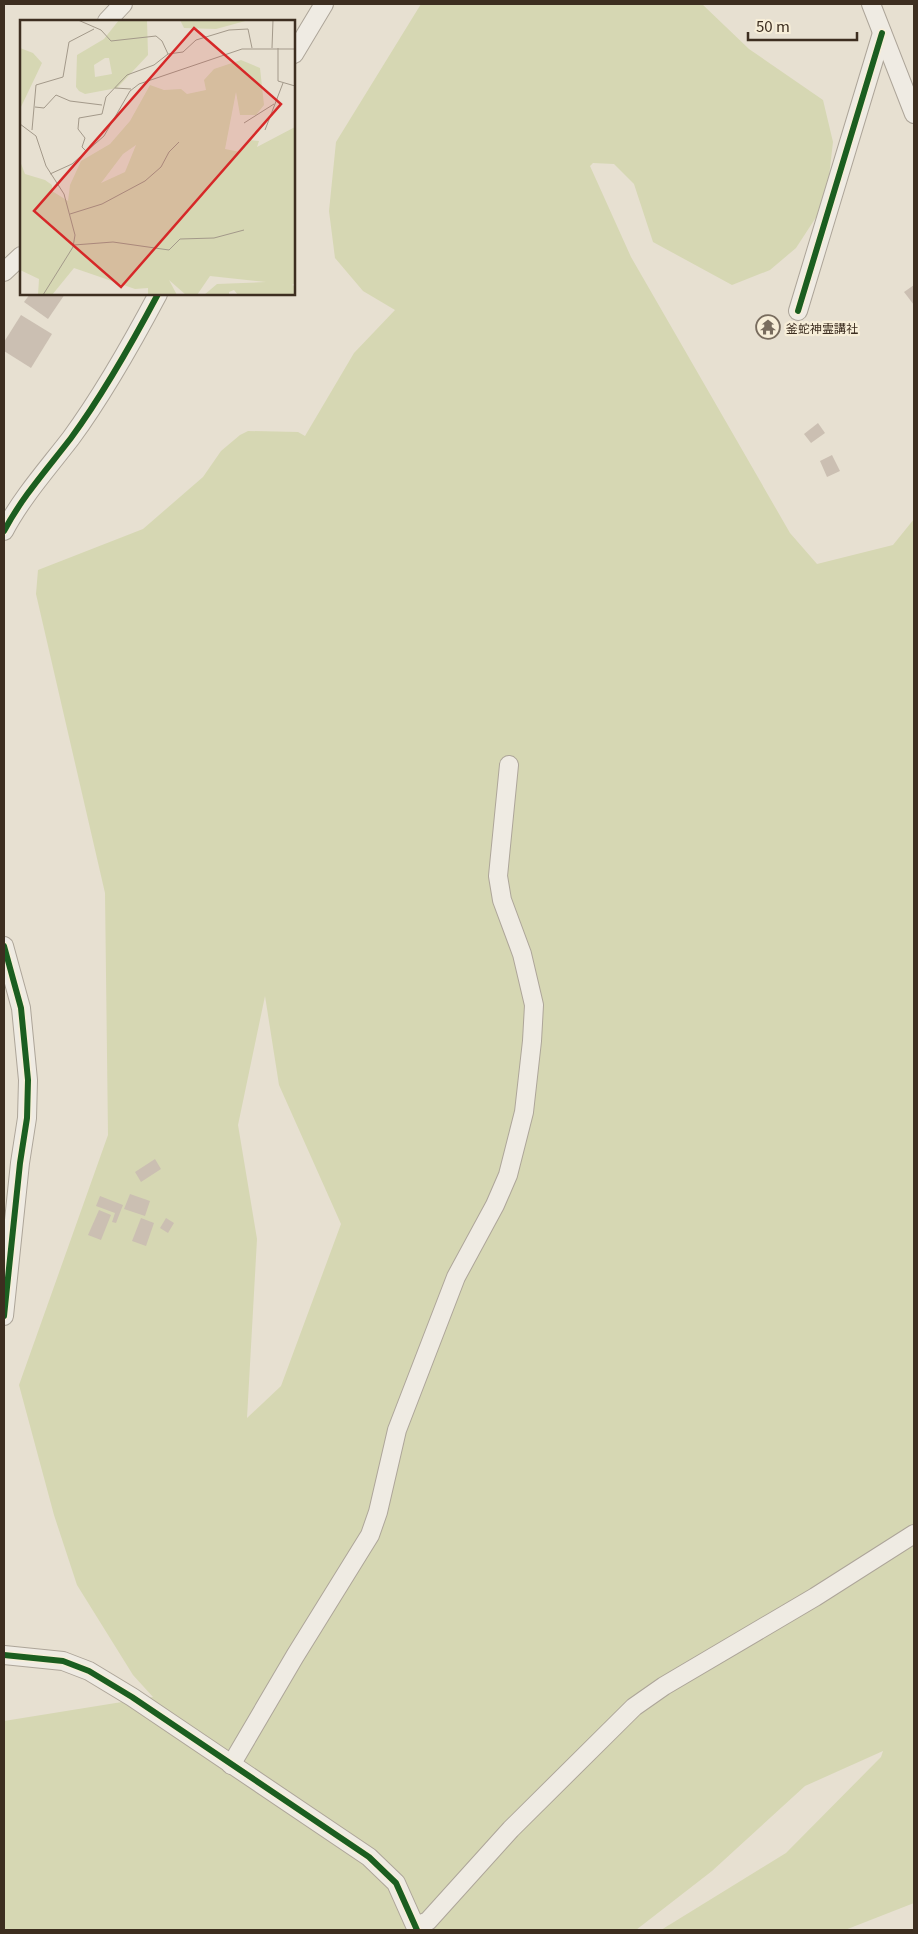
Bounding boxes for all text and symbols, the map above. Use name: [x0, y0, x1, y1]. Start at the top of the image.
scale bar: [748, 10, 857, 42]
text: 50 m: [756, 15, 790, 36]
inset map: [20, 20, 295, 295]
temple icon: 釜蛇神霊講社: [755, 314, 781, 340]
place label: 釜蛇神霊講社: [786, 319, 858, 336]

